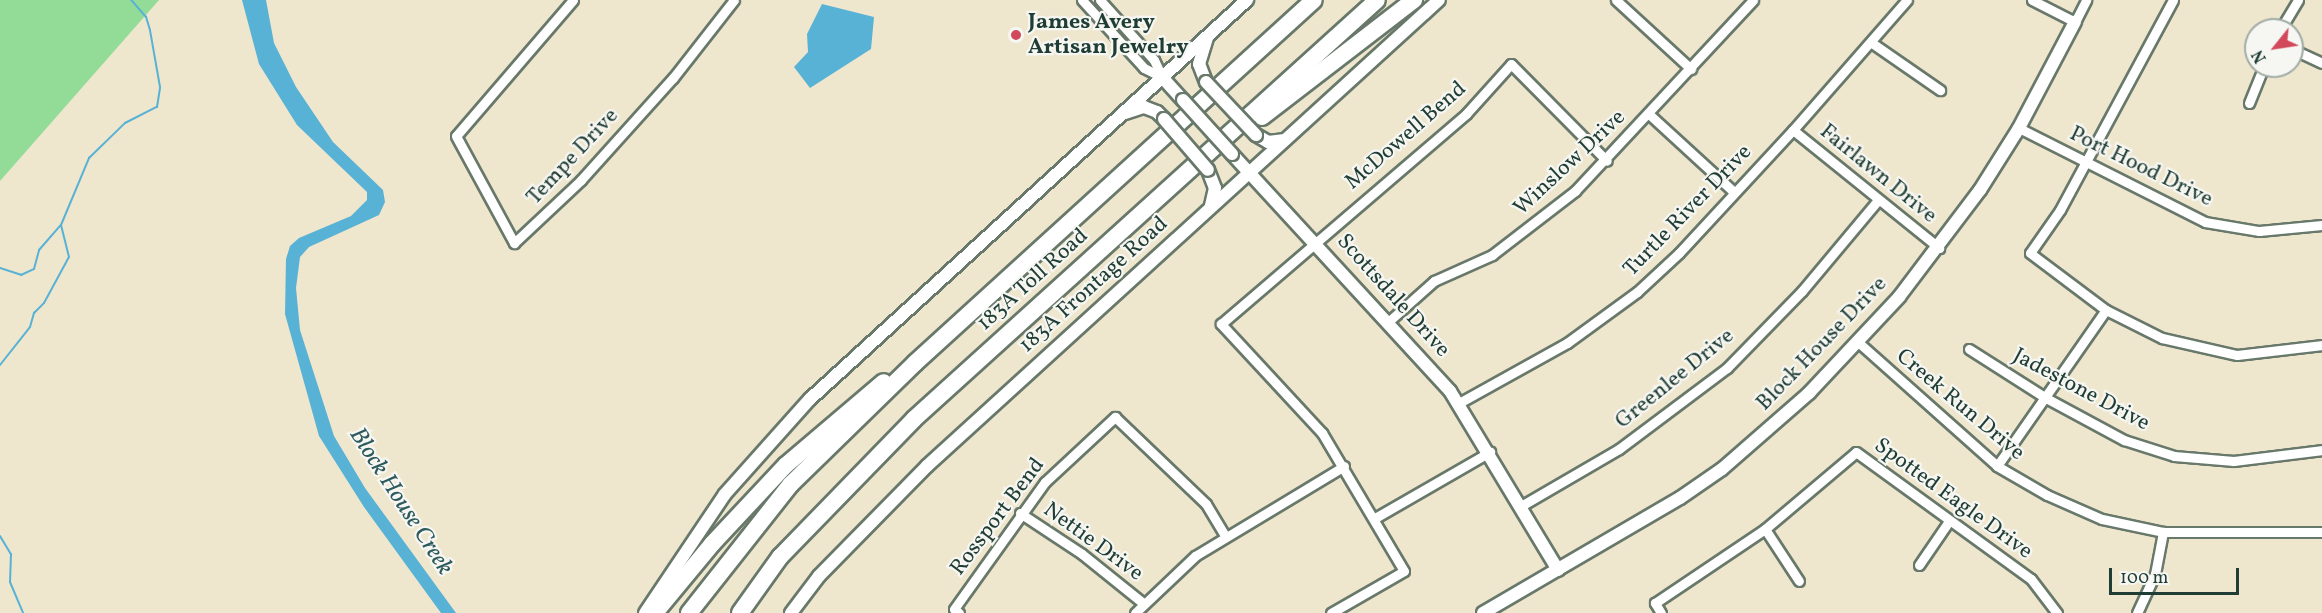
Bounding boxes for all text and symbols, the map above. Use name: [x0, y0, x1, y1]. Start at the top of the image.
place label: James Avery Artisan Jewelry: [1028, 9, 1189, 60]
north arrow: [2244, 18, 2304, 78]
marker: James Avery Artisan Jewelry: [1009, 28, 1023, 42]
text: N: [2248, 45, 2273, 67]
street label: McDowell Bend: [1340, 76, 1472, 196]
street label: Tempe Drive: [522, 103, 624, 211]
street label: Winslow Drive: [1508, 104, 1632, 222]
street label: Fairlawn Drive: [1814, 119, 1942, 229]
street label: Port Hood Drive: [2065, 121, 2217, 213]
street label: Turtle River Drive: [1618, 139, 1758, 283]
street label: 183A Frontage Road: [1014, 211, 1174, 359]
street label: 183A Toll Road: [972, 223, 1094, 337]
street label: Scottsdale Drive: [1331, 229, 1455, 363]
street label: Block House Drive: [1751, 271, 1893, 417]
street label: Greenlee Drive: [1610, 323, 1740, 435]
street label: Jadestone Drive: [2008, 343, 2154, 437]
street label: Creek Run Drive: [1890, 344, 2030, 466]
water label: Block House Creek: [342, 423, 458, 581]
street label: Spotted Eagle Drive: [1869, 433, 2037, 565]
street label: Rossport Bend: [945, 453, 1051, 581]
street label: Nettie Drive: [1038, 497, 1148, 587]
scale bar: [2112, 556, 2242, 594]
text: 100 m: [2120, 566, 2169, 591]

